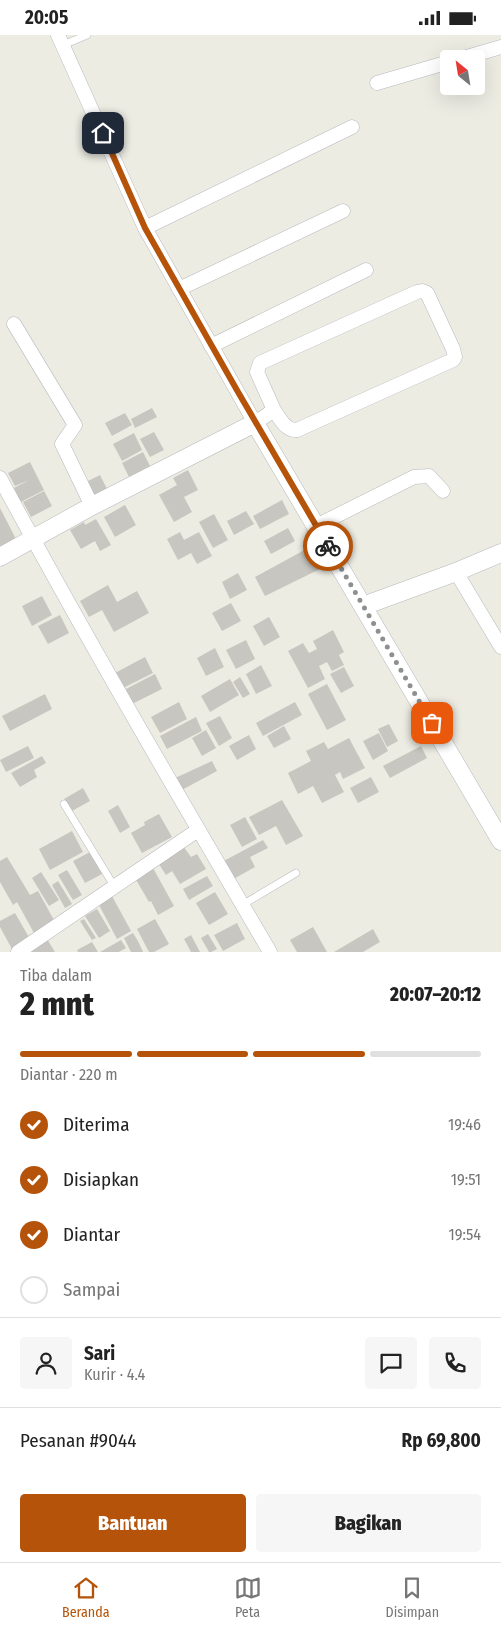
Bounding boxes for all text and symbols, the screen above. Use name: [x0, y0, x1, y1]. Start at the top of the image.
text: 20:05: [25, 6, 68, 29]
north arrow: [440, 50, 485, 95]
map controls: [440, 50, 485, 95]
pin: [82, 112, 124, 154]
icon: home: [89, 119, 117, 147]
courier: [303, 521, 353, 571]
icon: bike: [314, 532, 342, 560]
pin: [411, 702, 453, 744]
icon: bag: [418, 709, 446, 737]
text: Tiba dalam: [20, 966, 92, 985]
text: 20:07–20:12: [390, 983, 481, 1006]
text: 2 mnt: [20, 985, 94, 1023]
text: Diantar · 220 m: [20, 1065, 118, 1084]
icon: check: [20, 1111, 48, 1139]
text: Diterima: [63, 1113, 129, 1136]
text: 19:46: [448, 1115, 481, 1134]
icon: check: [20, 1166, 48, 1194]
text: Disiapkan: [63, 1168, 139, 1191]
text: 19:51: [451, 1170, 481, 1189]
icon: check: [20, 1221, 48, 1249]
text: Diantar: [63, 1223, 120, 1246]
text: 19:54: [448, 1225, 481, 1244]
text: Sampai: [63, 1278, 120, 1301]
button: person: [20, 1337, 72, 1389]
button: chat: [365, 1337, 417, 1389]
button: phone: [429, 1337, 481, 1389]
text: Sari: [84, 1342, 115, 1365]
text: Kurir · 4.4: [84, 1365, 145, 1384]
text: Pesanan #9044: [20, 1429, 136, 1452]
text: Rp 69,800: [401, 1429, 481, 1452]
button: Bantuan: [20, 1494, 246, 1552]
button: Bagikan: [256, 1494, 481, 1552]
tab: Beranda: [62, 1574, 110, 1621]
tab: Peta: [234, 1574, 262, 1621]
tab: Disimpan: [386, 1574, 439, 1621]

